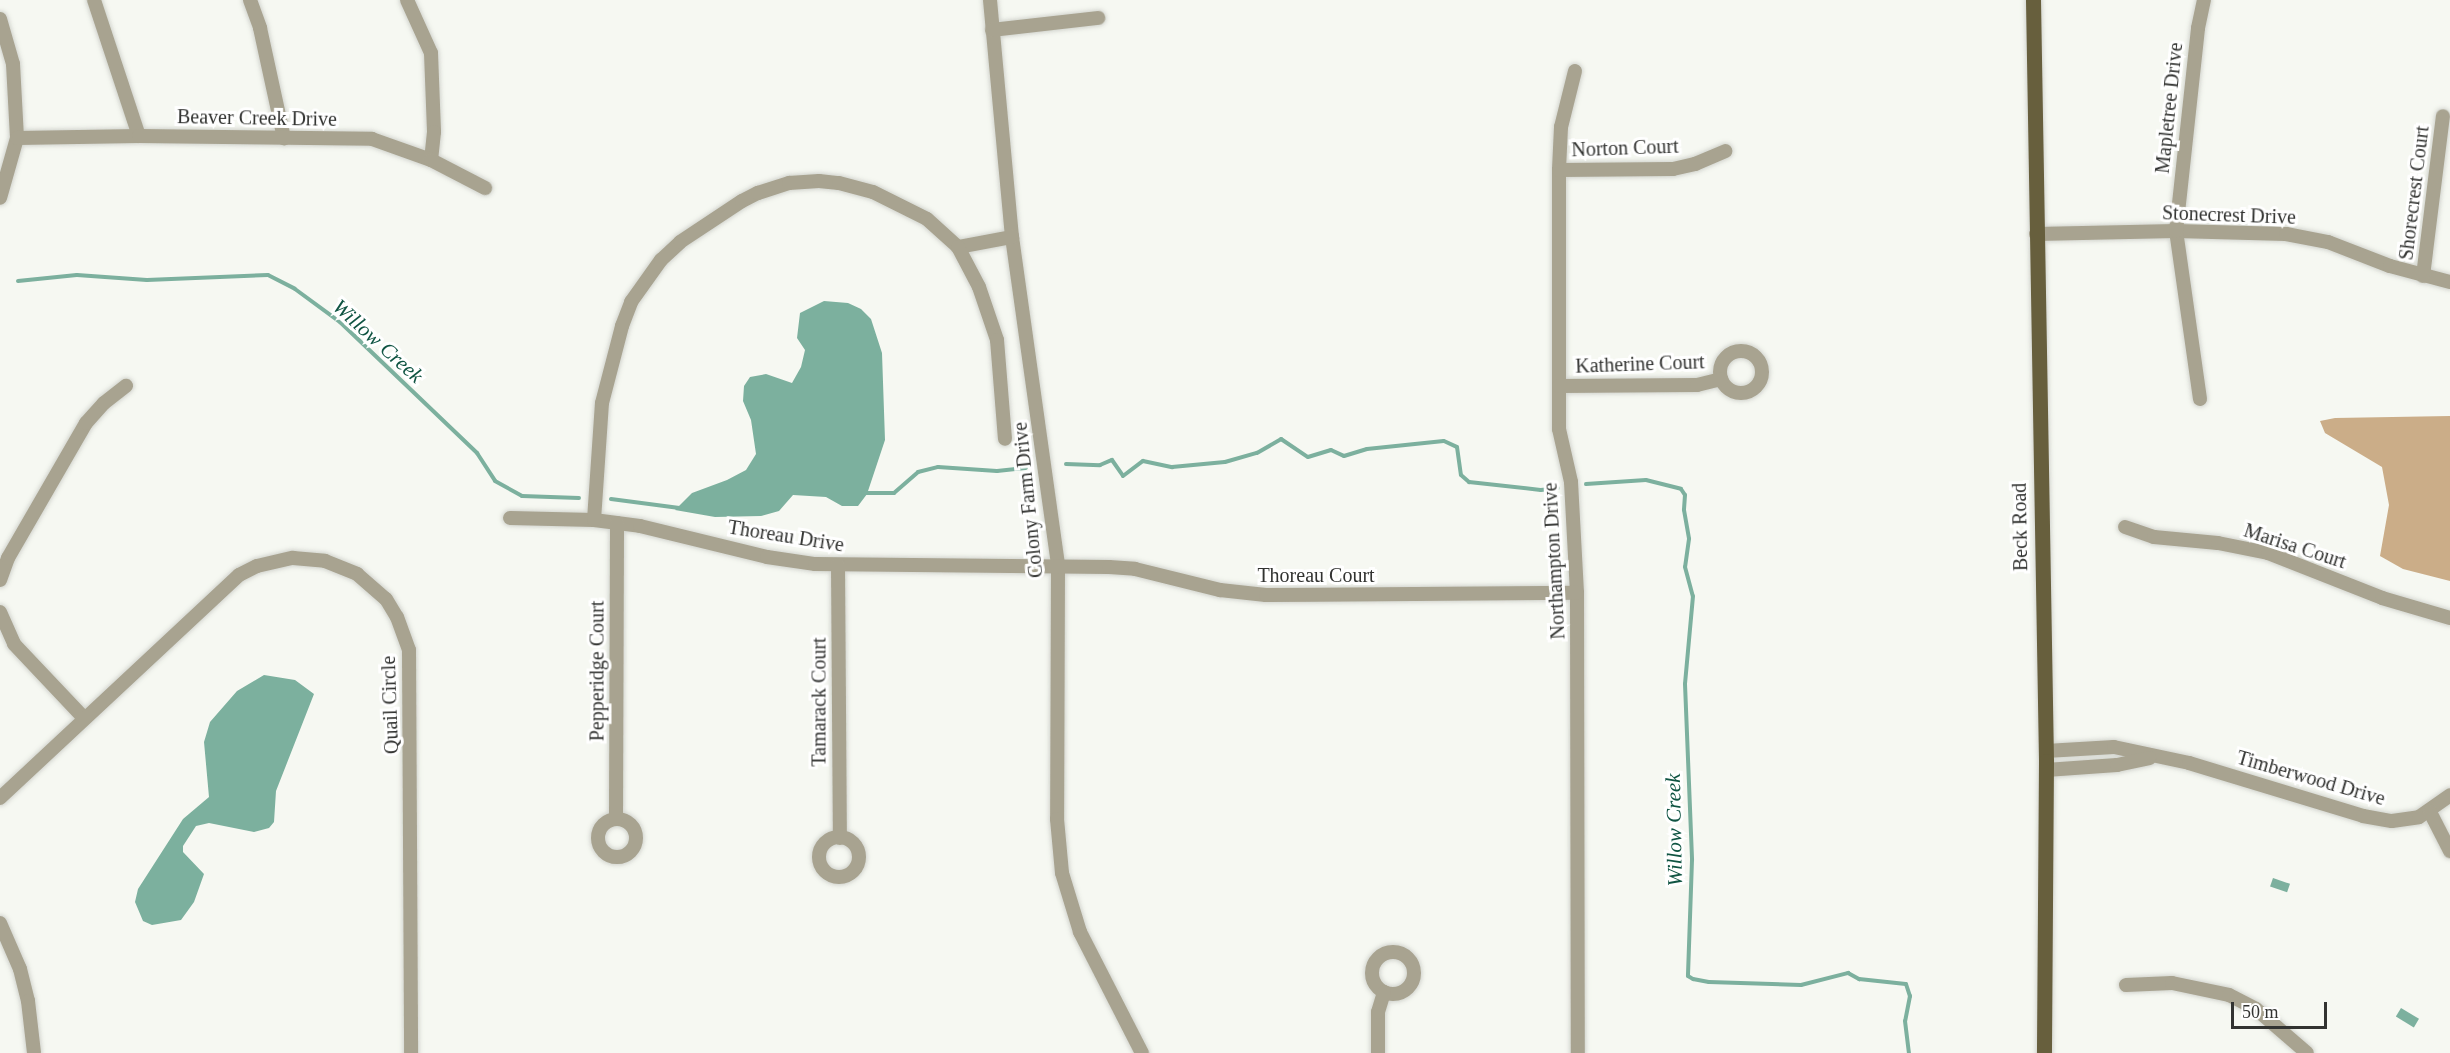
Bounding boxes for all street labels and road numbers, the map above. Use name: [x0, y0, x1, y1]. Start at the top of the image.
street label: Mapletree Drive: [2150, 41, 2188, 175]
street label: Beaver Creek Drive: [177, 105, 337, 131]
street label: Shorecrest Court: [2394, 125, 2434, 261]
street label: Norton Court: [1571, 134, 1679, 162]
street label: Stonecrest Drive: [2162, 201, 2296, 229]
street label: Katherine Court: [1575, 350, 1705, 378]
street label: Colony Farm Drive: [1008, 421, 1048, 579]
street label: Northampton Drive: [1538, 482, 1570, 640]
street label: Beck Road: [2007, 483, 2033, 571]
street label: Thoreau Drive: [726, 515, 846, 557]
street label: Marisa Court: [2241, 518, 2349, 574]
street label: Thoreau Court: [1257, 563, 1375, 587]
street label: Pepperidge Court: [585, 601, 609, 741]
street label: Tamarack Court: [807, 637, 831, 767]
street label: Quail Circle: [376, 655, 404, 755]
street label: Timberwood Drive: [2234, 745, 2388, 811]

